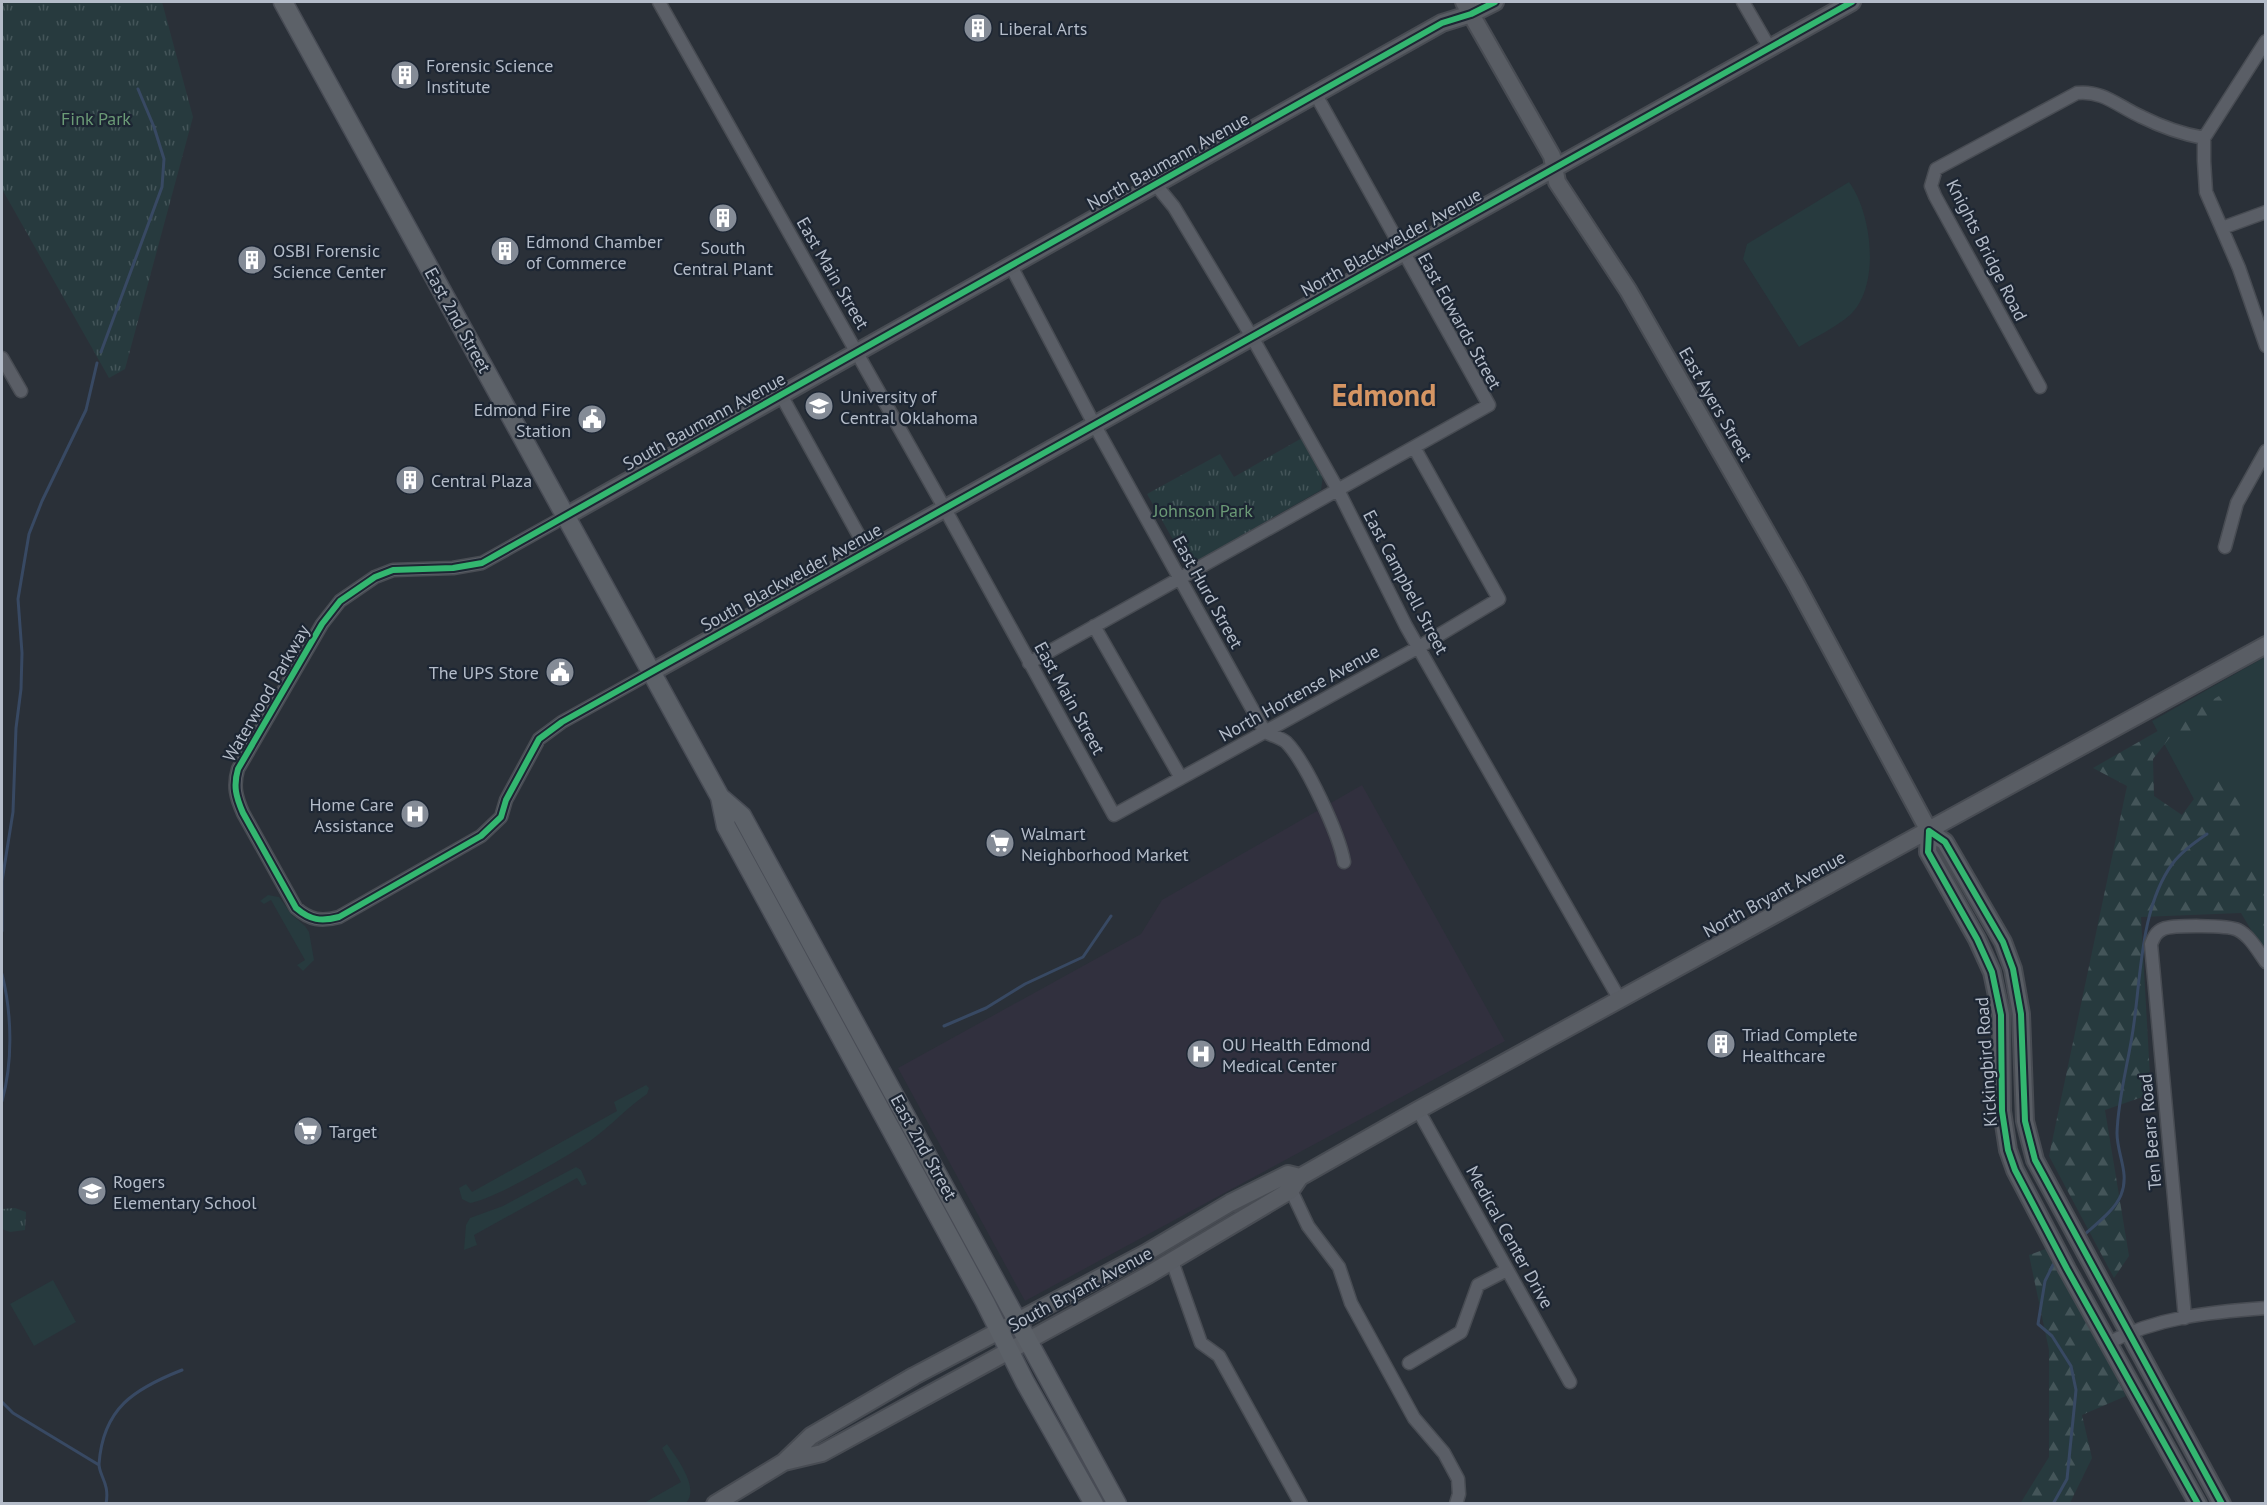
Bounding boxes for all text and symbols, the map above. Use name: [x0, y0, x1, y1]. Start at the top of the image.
building icon: Liberal Arts: [962, 12, 994, 44]
place label: Liberal Arts: [999, 17, 1087, 40]
place label: Forensic Science Institute: [426, 54, 553, 98]
building icon: Forensic Science Institute: [389, 59, 421, 91]
park label: Fink Park: [61, 107, 131, 130]
street label: North Baumann Avenue: [1083, 107, 1253, 215]
street label: Knights Bridge Road: [1941, 175, 2033, 325]
street label: North Blackwelder Avenue: [1296, 183, 1486, 301]
building icon: South Central Plant: [707, 202, 739, 234]
street label: East Main Street: [792, 213, 874, 333]
place label: Edmond Chamber of Commerce: [526, 230, 663, 274]
building icon: Edmond Chamber of Commerce: [489, 235, 521, 267]
place label: South Central Plant: [673, 236, 773, 280]
place label: OSBI Forensic Science Center: [273, 239, 386, 283]
building icon: OSBI Forensic Science Center: [236, 244, 268, 276]
street label: East Edwards Street: [1413, 249, 1507, 393]
street label: East 2nd Street: [420, 263, 496, 377]
street label: East Ayers Street: [1674, 343, 1758, 465]
street label: South Baumann Avenue: [619, 367, 789, 475]
district label: Edmond: [1332, 375, 1436, 414]
place label: University of Central Oklahoma: [840, 385, 978, 429]
school or university icon: University of Central Oklahoma: [803, 390, 835, 422]
place label: Edmond Fire Station: [474, 398, 571, 442]
public building icon: Edmond Fire Station: [576, 403, 608, 435]
building icon: Central Plaza: [394, 464, 426, 496]
place label: Central Plaza: [431, 469, 532, 492]
park label: Johnson Park: [1152, 499, 1253, 522]
street label: East Campbell Street: [1358, 506, 1454, 658]
street label: South Blackwelder Avenue: [696, 518, 886, 636]
street label: East Hurd Street: [1168, 532, 1248, 652]
street label: Waterwood Parkway: [217, 620, 315, 766]
street label: East Main Street: [1029, 637, 1111, 759]
street label: North Hortense Avenue: [1215, 639, 1383, 747]
public building icon: The UPS Store: [544, 656, 576, 688]
place label: The UPS Store: [429, 661, 539, 684]
place label: Home Care Assistance: [310, 793, 394, 837]
hospital icon: Home Care Assistance: [399, 798, 431, 830]
place label: Walmart Neighborhood Market: [1021, 822, 1189, 866]
supermarket icon: Walmart Neighborhood Market: [984, 827, 1016, 859]
street label: North Bryant Avenue: [1699, 845, 1849, 943]
street label: Kickingbird Road: [1970, 996, 2002, 1128]
place label: Triad Complete Healthcare: [1742, 1023, 1858, 1067]
building icon: Triad Complete Healthcare: [1705, 1028, 1737, 1060]
place label: OU Health Edmond Medical Center: [1222, 1033, 1370, 1077]
hospital icon: OU Health Edmond Medical Center: [1185, 1038, 1217, 1070]
street label: Ten Bears Road: [2133, 1073, 2167, 1191]
street label: East 2nd Street: [886, 1090, 962, 1204]
supermarket icon: Target: [292, 1115, 324, 1147]
place label: Target: [329, 1120, 377, 1143]
street label: Medical Center Drive: [1461, 1161, 1559, 1313]
place label: Rogers Elementary School: [113, 1170, 257, 1214]
school or university icon: Rogers Elementary School: [76, 1175, 108, 1207]
street label: South Bryant Avenue: [1004, 1241, 1156, 1337]

